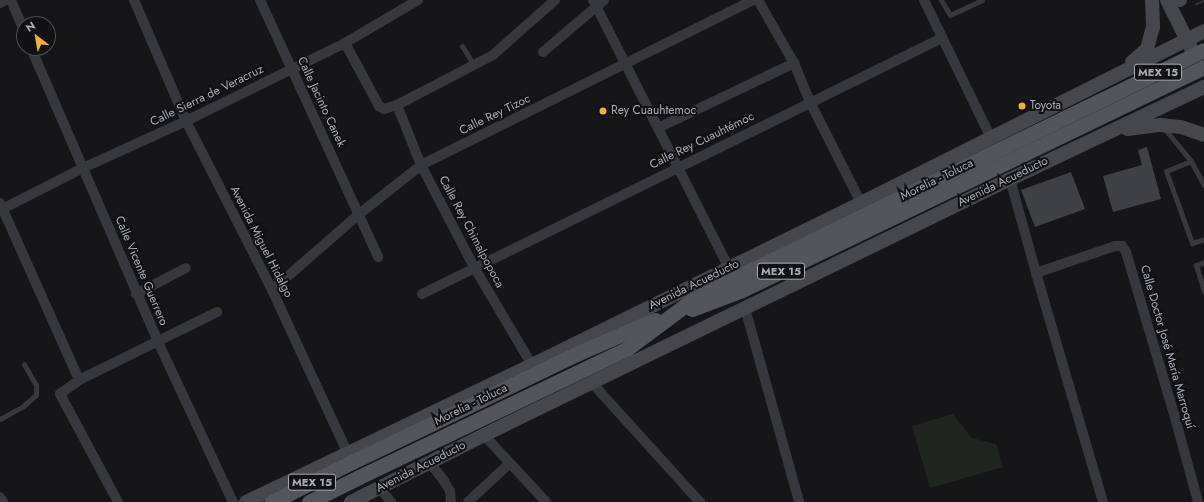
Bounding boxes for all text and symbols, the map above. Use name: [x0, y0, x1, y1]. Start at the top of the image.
north arrow: [16, 16, 56, 56]
text: N: [22, 17, 38, 36]
street label: Calle Jacinto Canek: [294, 55, 348, 149]
street label: Calle Sierra de Veracruz: [148, 62, 266, 130]
road number: MEX 15: [1134, 63, 1182, 81]
street label: Calle Rey Tizoc: [457, 92, 533, 138]
place label: Toyota: [1030, 99, 1061, 113]
marker: Toyota: [1017, 101, 1027, 111]
place label: Rey Cuauhtemoc: [611, 104, 696, 118]
marker: Rey Cuauhtemoc: [598, 106, 608, 116]
street label: Calle Rey Cuauhtémoc: [647, 109, 757, 173]
street label: Avenida Acueducto: [955, 154, 1051, 210]
street label: Morelia - Toluca: [898, 156, 976, 204]
street label: Calle Rey Chimalpopoca: [435, 174, 507, 290]
street label: Avenida Miguel Hidalgo: [227, 184, 295, 300]
street label: Calle Vicente Guerrero: [111, 214, 171, 328]
street label: Avenida Acueducto: [646, 257, 742, 313]
road number: MEX 15: [757, 262, 805, 280]
street label: Calle Doctor José María Marroquí: [1137, 264, 1197, 430]
street label: Morelia - Toluca: [432, 381, 510, 429]
street label: Avenida Acueducto: [374, 438, 468, 496]
road number: MEX 15: [288, 473, 336, 491]

